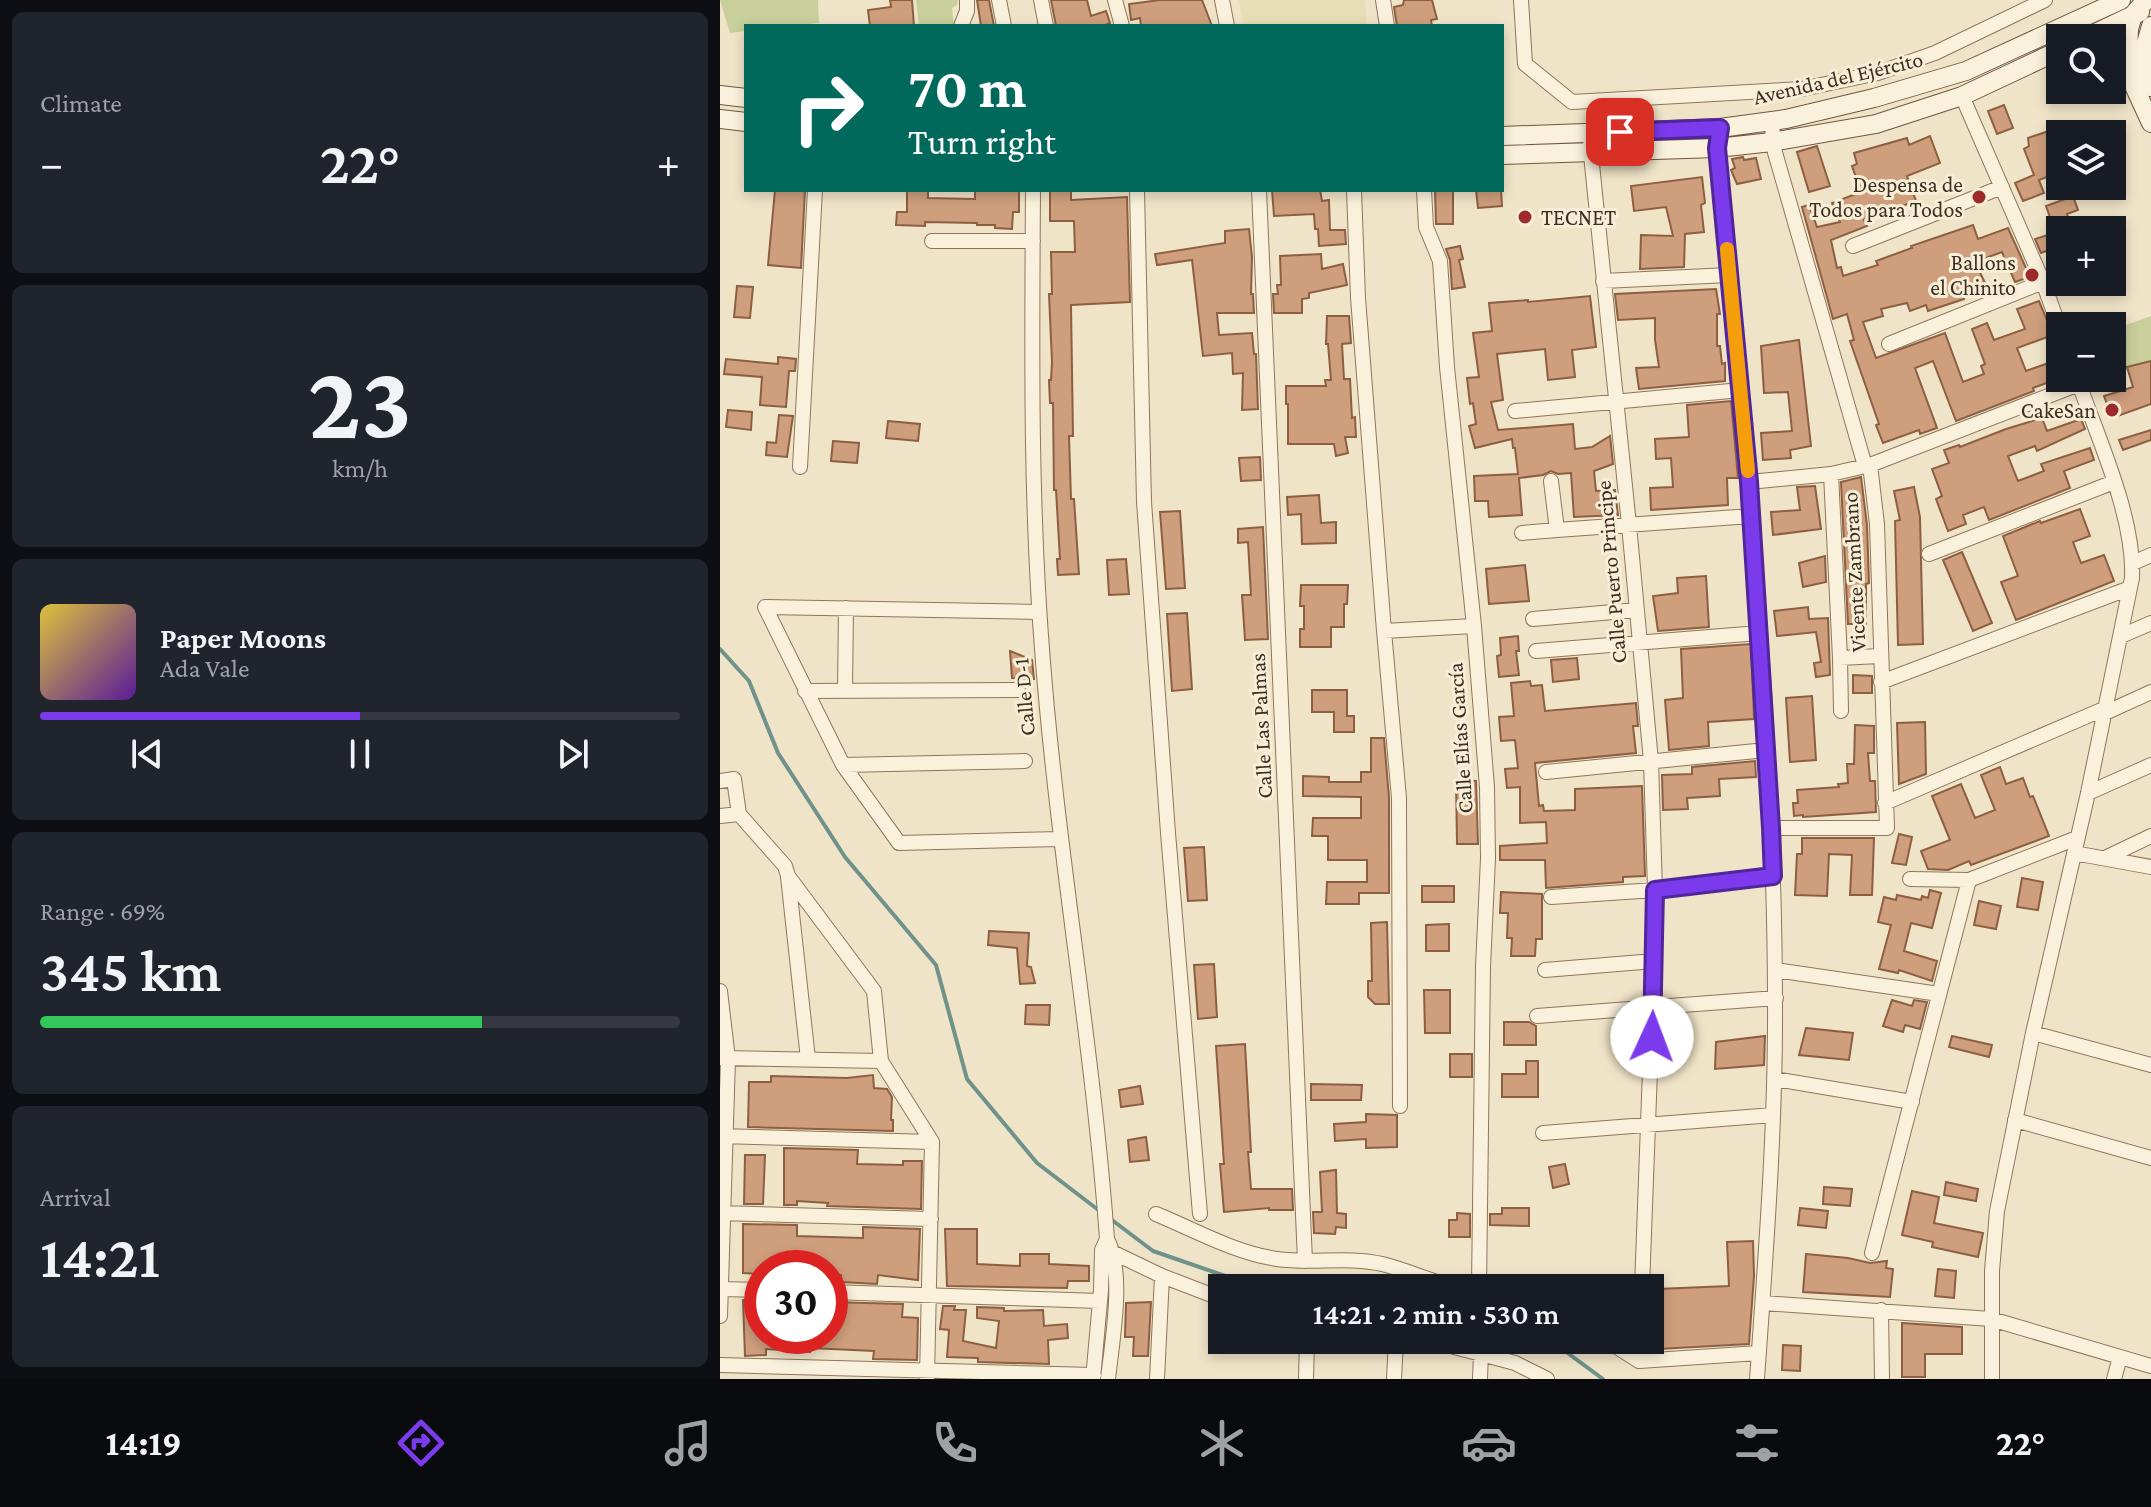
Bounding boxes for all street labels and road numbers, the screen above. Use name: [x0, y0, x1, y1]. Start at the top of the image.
street label: Avenida del Ejército: [1751, 46, 1925, 110]
street label: Calle Puerto Principe: [1591, 480, 1631, 664]
street label: Vicente Zambrano: [1837, 491, 1871, 653]
street label: Calle Las Palmas: [1245, 653, 1277, 799]
street label: Calle D-1: [1008, 657, 1040, 737]
street label: Calle Elías García: [1442, 662, 1478, 814]

